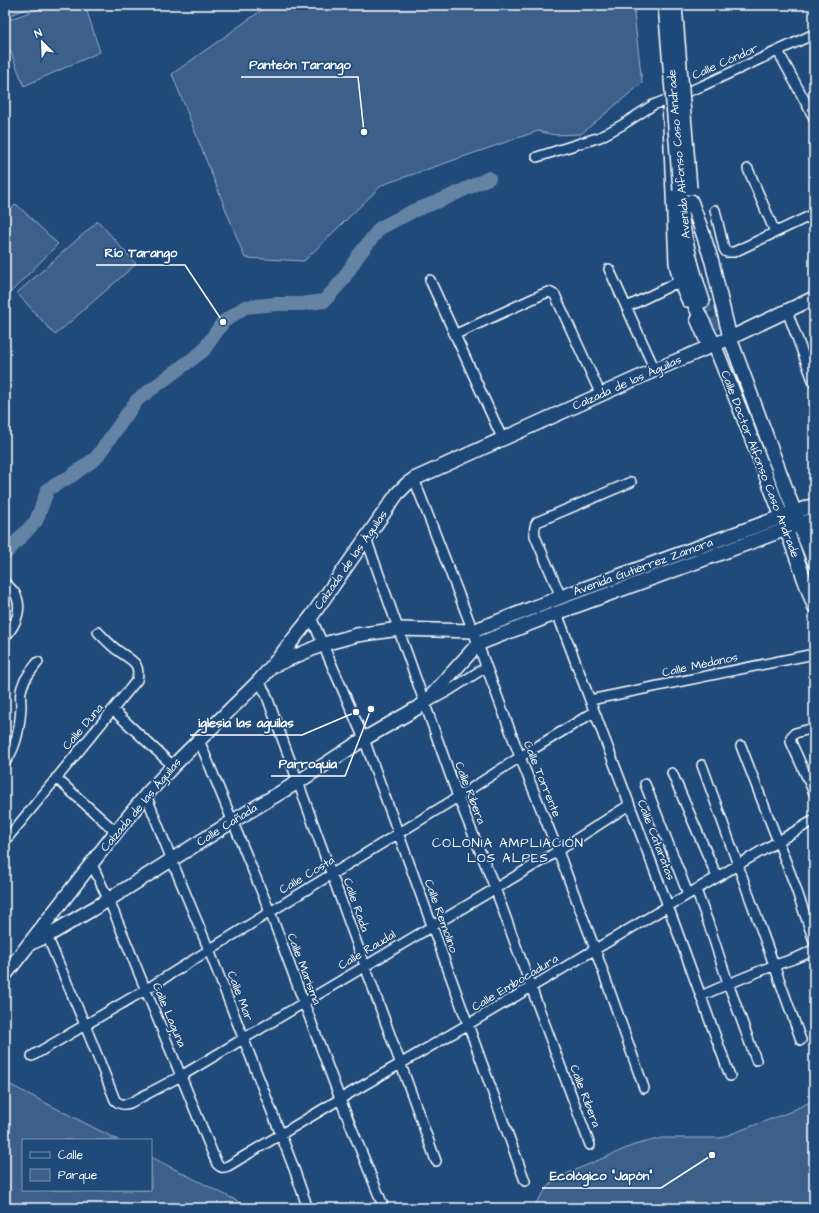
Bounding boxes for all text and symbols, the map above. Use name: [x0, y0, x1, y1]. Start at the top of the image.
north arrow: [22, 22, 62, 62]
text: N: [32, 25, 44, 42]
street label: Calle Cóndor: [689, 40, 761, 84]
callout: Panteón Tarango: [241, 52, 358, 77]
text: Panteón Tarango: [249, 56, 352, 76]
street label: Avenida Alfonso Caso Andrade: [663, 68, 695, 239]
callout: Río Tarango: [96, 240, 185, 265]
text: Río Tarango: [105, 244, 178, 264]
street label: Calzada de las Águilas: [570, 351, 685, 416]
street label: Calle Doctor Alfonso Caso Andrade: [716, 368, 804, 561]
street label: Calzada de las Águilas: [310, 507, 393, 614]
street label: Avenida Gutiérrez Zamora: [571, 534, 715, 600]
street label: Calle Médanos: [661, 649, 739, 681]
street label: Calle Duna: [59, 700, 107, 754]
callout: iglesia las aguilas: [190, 710, 302, 735]
text: iglesia las aguilas: [198, 714, 294, 734]
street label: Calle Torrente: [519, 738, 565, 820]
callout: Parroquia: [271, 751, 345, 776]
street label: Calzada de las Águilas: [97, 754, 186, 856]
text: Parroquia: [279, 755, 338, 774]
street label: Calle Ribera: [450, 759, 490, 827]
street label: Calle Cataratas: [633, 797, 679, 883]
street label: Calle Cañada: [193, 800, 261, 850]
district label: COLONIA AMPLIACIÓN LOS ALPES: [432, 834, 584, 867]
street label: Calle Costa: [276, 852, 338, 898]
street label: Calle Rada: [339, 875, 373, 935]
street label: Calle Remolino: [420, 877, 462, 955]
street label: Calle Raudal: [335, 926, 399, 974]
street label: Calle Marisma: [283, 931, 325, 1007]
street label: Calle Embocadura: [469, 950, 561, 1016]
street label: Calle Mar: [223, 969, 257, 1024]
street label: Calle Laguna: [147, 980, 190, 1050]
street label: Calle Ribera: [565, 1062, 605, 1130]
legend: [22, 1139, 152, 1191]
text: Calle: [58, 1147, 83, 1164]
callout: Ecológico "Japón": [542, 1163, 661, 1188]
text: Parque: [58, 1167, 98, 1184]
text: Ecológico "Japón": [550, 1167, 653, 1187]

